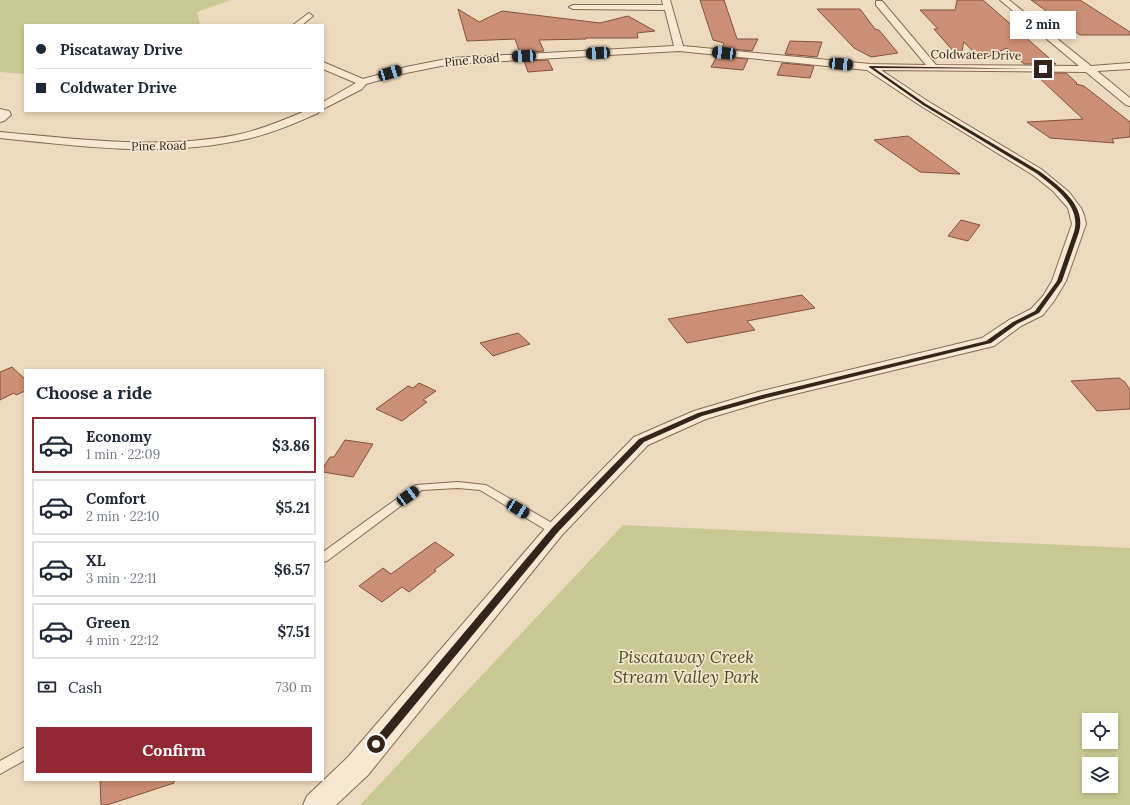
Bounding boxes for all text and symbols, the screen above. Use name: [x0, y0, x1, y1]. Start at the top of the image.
callout: 2 min: [1010, 11, 1076, 39]
text: 2 min: [1026, 16, 1060, 33]
text: Piscataway Drive: [60, 40, 182, 59]
car: [586, 46, 610, 60]
car: [711, 46, 737, 60]
street label: Coldwater Drive: [930, 46, 1022, 63]
car: [512, 49, 536, 63]
street label: Pine Road: [444, 50, 500, 69]
car: [829, 57, 853, 71]
route end: [1034, 60, 1052, 78]
car: [377, 64, 403, 82]
text: Coldwater Drive: [60, 78, 177, 97]
street label: Pine Road: [131, 138, 187, 153]
text: Choose a ride: [36, 381, 152, 404]
icon: car: [38, 427, 74, 463]
text: Economy: [86, 427, 151, 446]
text: $3.86: [272, 436, 310, 455]
text: 1 min · 22:09: [86, 446, 160, 463]
car: [395, 484, 421, 508]
icon: car: [38, 489, 74, 525]
text: Comfort: [86, 489, 146, 508]
text: $5.21: [275, 498, 310, 517]
car: [505, 498, 531, 520]
text: 2 min · 22:10: [86, 508, 160, 525]
icon: car: [38, 551, 74, 587]
text: XL: [86, 551, 106, 570]
text: $6.57: [274, 560, 310, 579]
text: 3 min · 22:11: [86, 570, 157, 587]
icon: car: [38, 613, 74, 649]
text: Green: [86, 613, 130, 632]
text: $7.51: [277, 622, 310, 641]
text: 4 min · 22:12: [86, 632, 159, 649]
park label: Piscataway Creek Stream Valley Park: [613, 646, 759, 688]
icon: cash: [36, 676, 58, 698]
text: Cash: [68, 678, 102, 697]
text: 730 m: [276, 679, 312, 696]
map controls: [1082, 713, 1118, 793]
button: locate: [1082, 713, 1118, 749]
button: Confirm: [36, 727, 312, 773]
route start: [367, 735, 385, 753]
button: layers: [1082, 757, 1118, 793]

